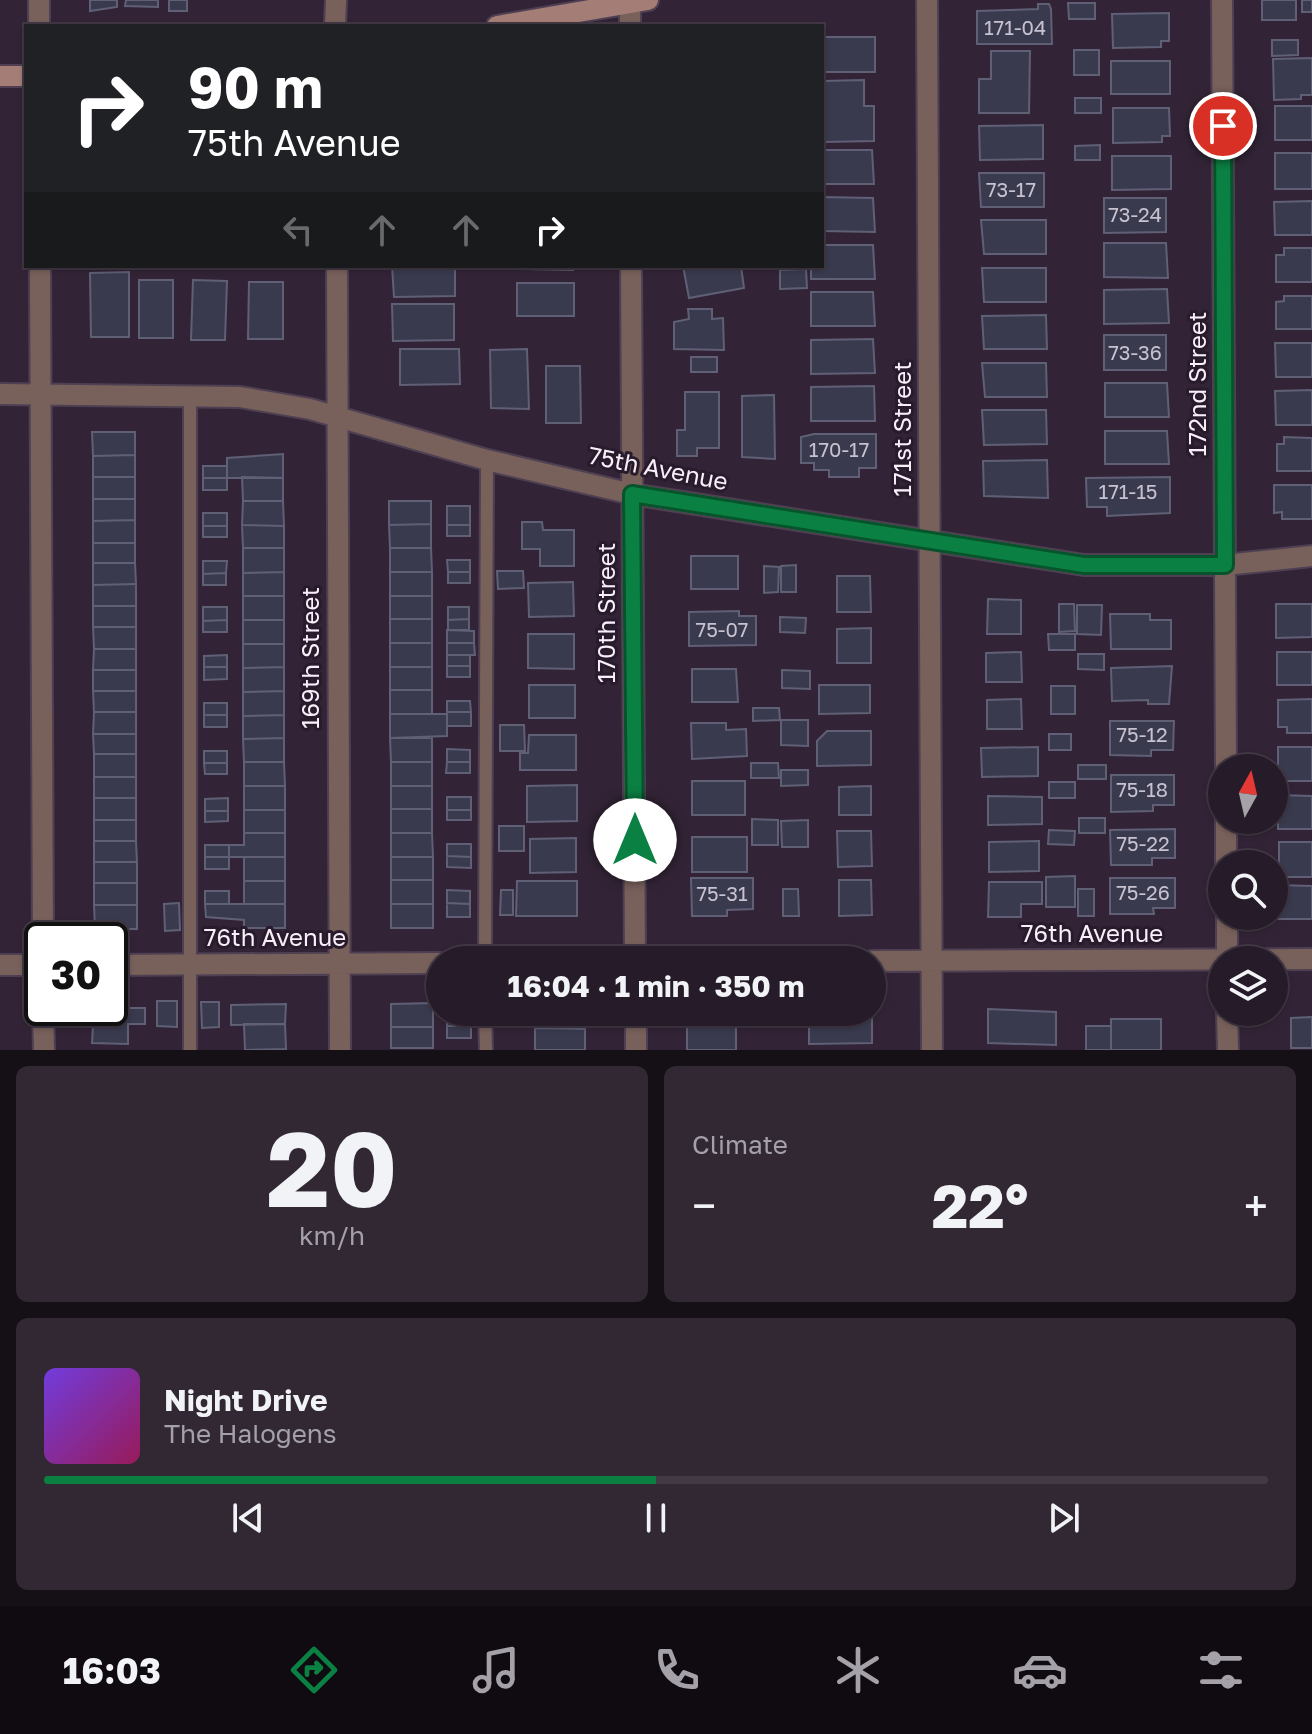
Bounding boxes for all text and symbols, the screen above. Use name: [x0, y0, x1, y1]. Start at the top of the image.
house number: 171-04: [984, 15, 1046, 39]
text: 90 m: [188, 53, 323, 120]
icon: right: [56, 56, 160, 160]
pin: [1189, 92, 1257, 160]
icon: arrive: [1201, 104, 1245, 148]
text: 75th Avenue: [188, 121, 401, 164]
house number: 73-17: [986, 177, 1036, 201]
house number: 73-24: [1108, 202, 1162, 226]
icon: left: [276, 208, 320, 252]
icon: ahead: [360, 208, 404, 252]
icon: ahead: [444, 208, 488, 252]
icon: right: [528, 208, 572, 252]
street label: 172nd Street: [1182, 312, 1211, 456]
house number: 73-36: [1108, 340, 1162, 364]
street label: 171st Street: [887, 361, 916, 497]
house number: 170-17: [809, 437, 869, 461]
street label: 75th Avenue: [586, 440, 731, 495]
house number: 171-15: [1099, 479, 1157, 503]
street label: 170th Street: [591, 543, 620, 683]
street label: 169th Street: [295, 587, 324, 729]
house number: 75-07: [696, 617, 748, 641]
house number: 75-12: [1116, 722, 1168, 746]
north arrow: [1208, 754, 1288, 834]
map controls: [1208, 754, 1288, 1026]
house number: 75-18: [1116, 777, 1168, 801]
position arrow: [593, 798, 677, 882]
house number: 75-22: [1117, 831, 1170, 855]
button: search: [1208, 850, 1288, 930]
house number: 75-26: [1116, 880, 1170, 904]
house number: 75-31: [696, 881, 748, 905]
street label: 76th Avenue: [1021, 918, 1163, 947]
speed limit sign: 30: [24, 922, 128, 1026]
street label: 76th Avenue: [204, 922, 346, 951]
button: layers: [1208, 946, 1288, 1026]
text: 16:04 · 1 min · 350 m: [508, 968, 804, 1004]
text: 20: [266, 1105, 398, 1230]
text: Climate: [692, 1129, 788, 1160]
text: 22°: [932, 1169, 1028, 1241]
text: −: [692, 1179, 716, 1232]
text: +: [1244, 1179, 1268, 1232]
text: km/h: [299, 1220, 365, 1251]
text: Night Drive: [164, 1382, 328, 1418]
text: The Halogens: [164, 1418, 337, 1449]
icon: previous: [226, 1496, 270, 1540]
icon: pause: [634, 1496, 678, 1540]
icon: next: [1042, 1496, 1086, 1540]
icon: directions: [286, 1642, 342, 1698]
icon: music: [468, 1642, 524, 1698]
icon: phone: [649, 1642, 705, 1698]
icon: climate: [830, 1642, 886, 1698]
icon: car: [1012, 1642, 1068, 1698]
icon: filters: [1193, 1642, 1249, 1698]
text: 16:03: [63, 1649, 161, 1692]

